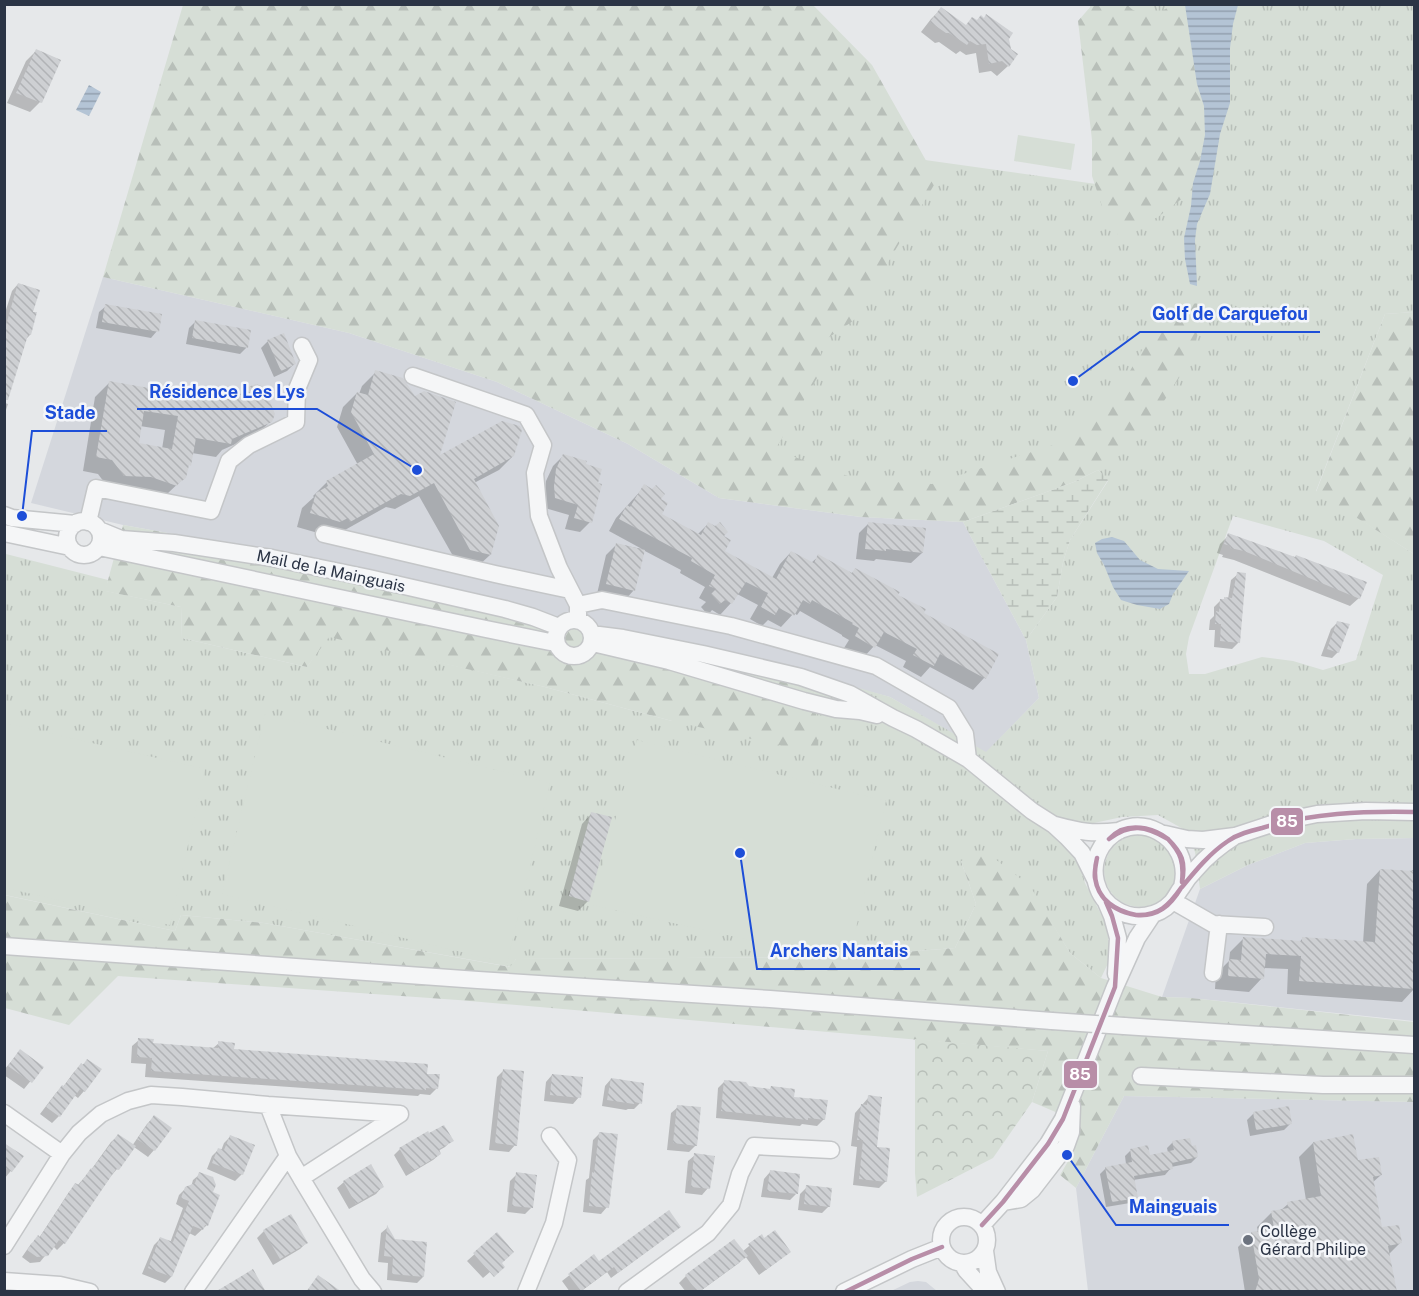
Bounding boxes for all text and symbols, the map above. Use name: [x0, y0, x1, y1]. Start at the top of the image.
callout: Golf de Carquefou: [1140, 296, 1320, 332]
text: Golf de Carquefou: [1152, 303, 1308, 324]
callout: Résidence Les Lys: [137, 373, 317, 409]
text: Résidence Les Lys: [149, 381, 305, 402]
callout: Stade: [32, 395, 107, 431]
text: Stade: [44, 402, 96, 423]
street label: Mail de la Mainguais: [255, 546, 407, 596]
line badge: 85: [1270, 807, 1304, 836]
text: 85: [1276, 812, 1298, 831]
callout: Archers Nantais: [757, 933, 920, 969]
text: Archers Nantais: [770, 940, 908, 961]
line badge: 85: [1063, 1060, 1098, 1089]
text: 85: [1069, 1065, 1091, 1084]
callout: Mainguais: [1116, 1189, 1229, 1225]
text: Mainguais: [1129, 1196, 1217, 1217]
place label: Collège Gérard Philipe: [1260, 1222, 1366, 1259]
marker: Collège Gérard Philipe: [1241, 1233, 1255, 1247]

